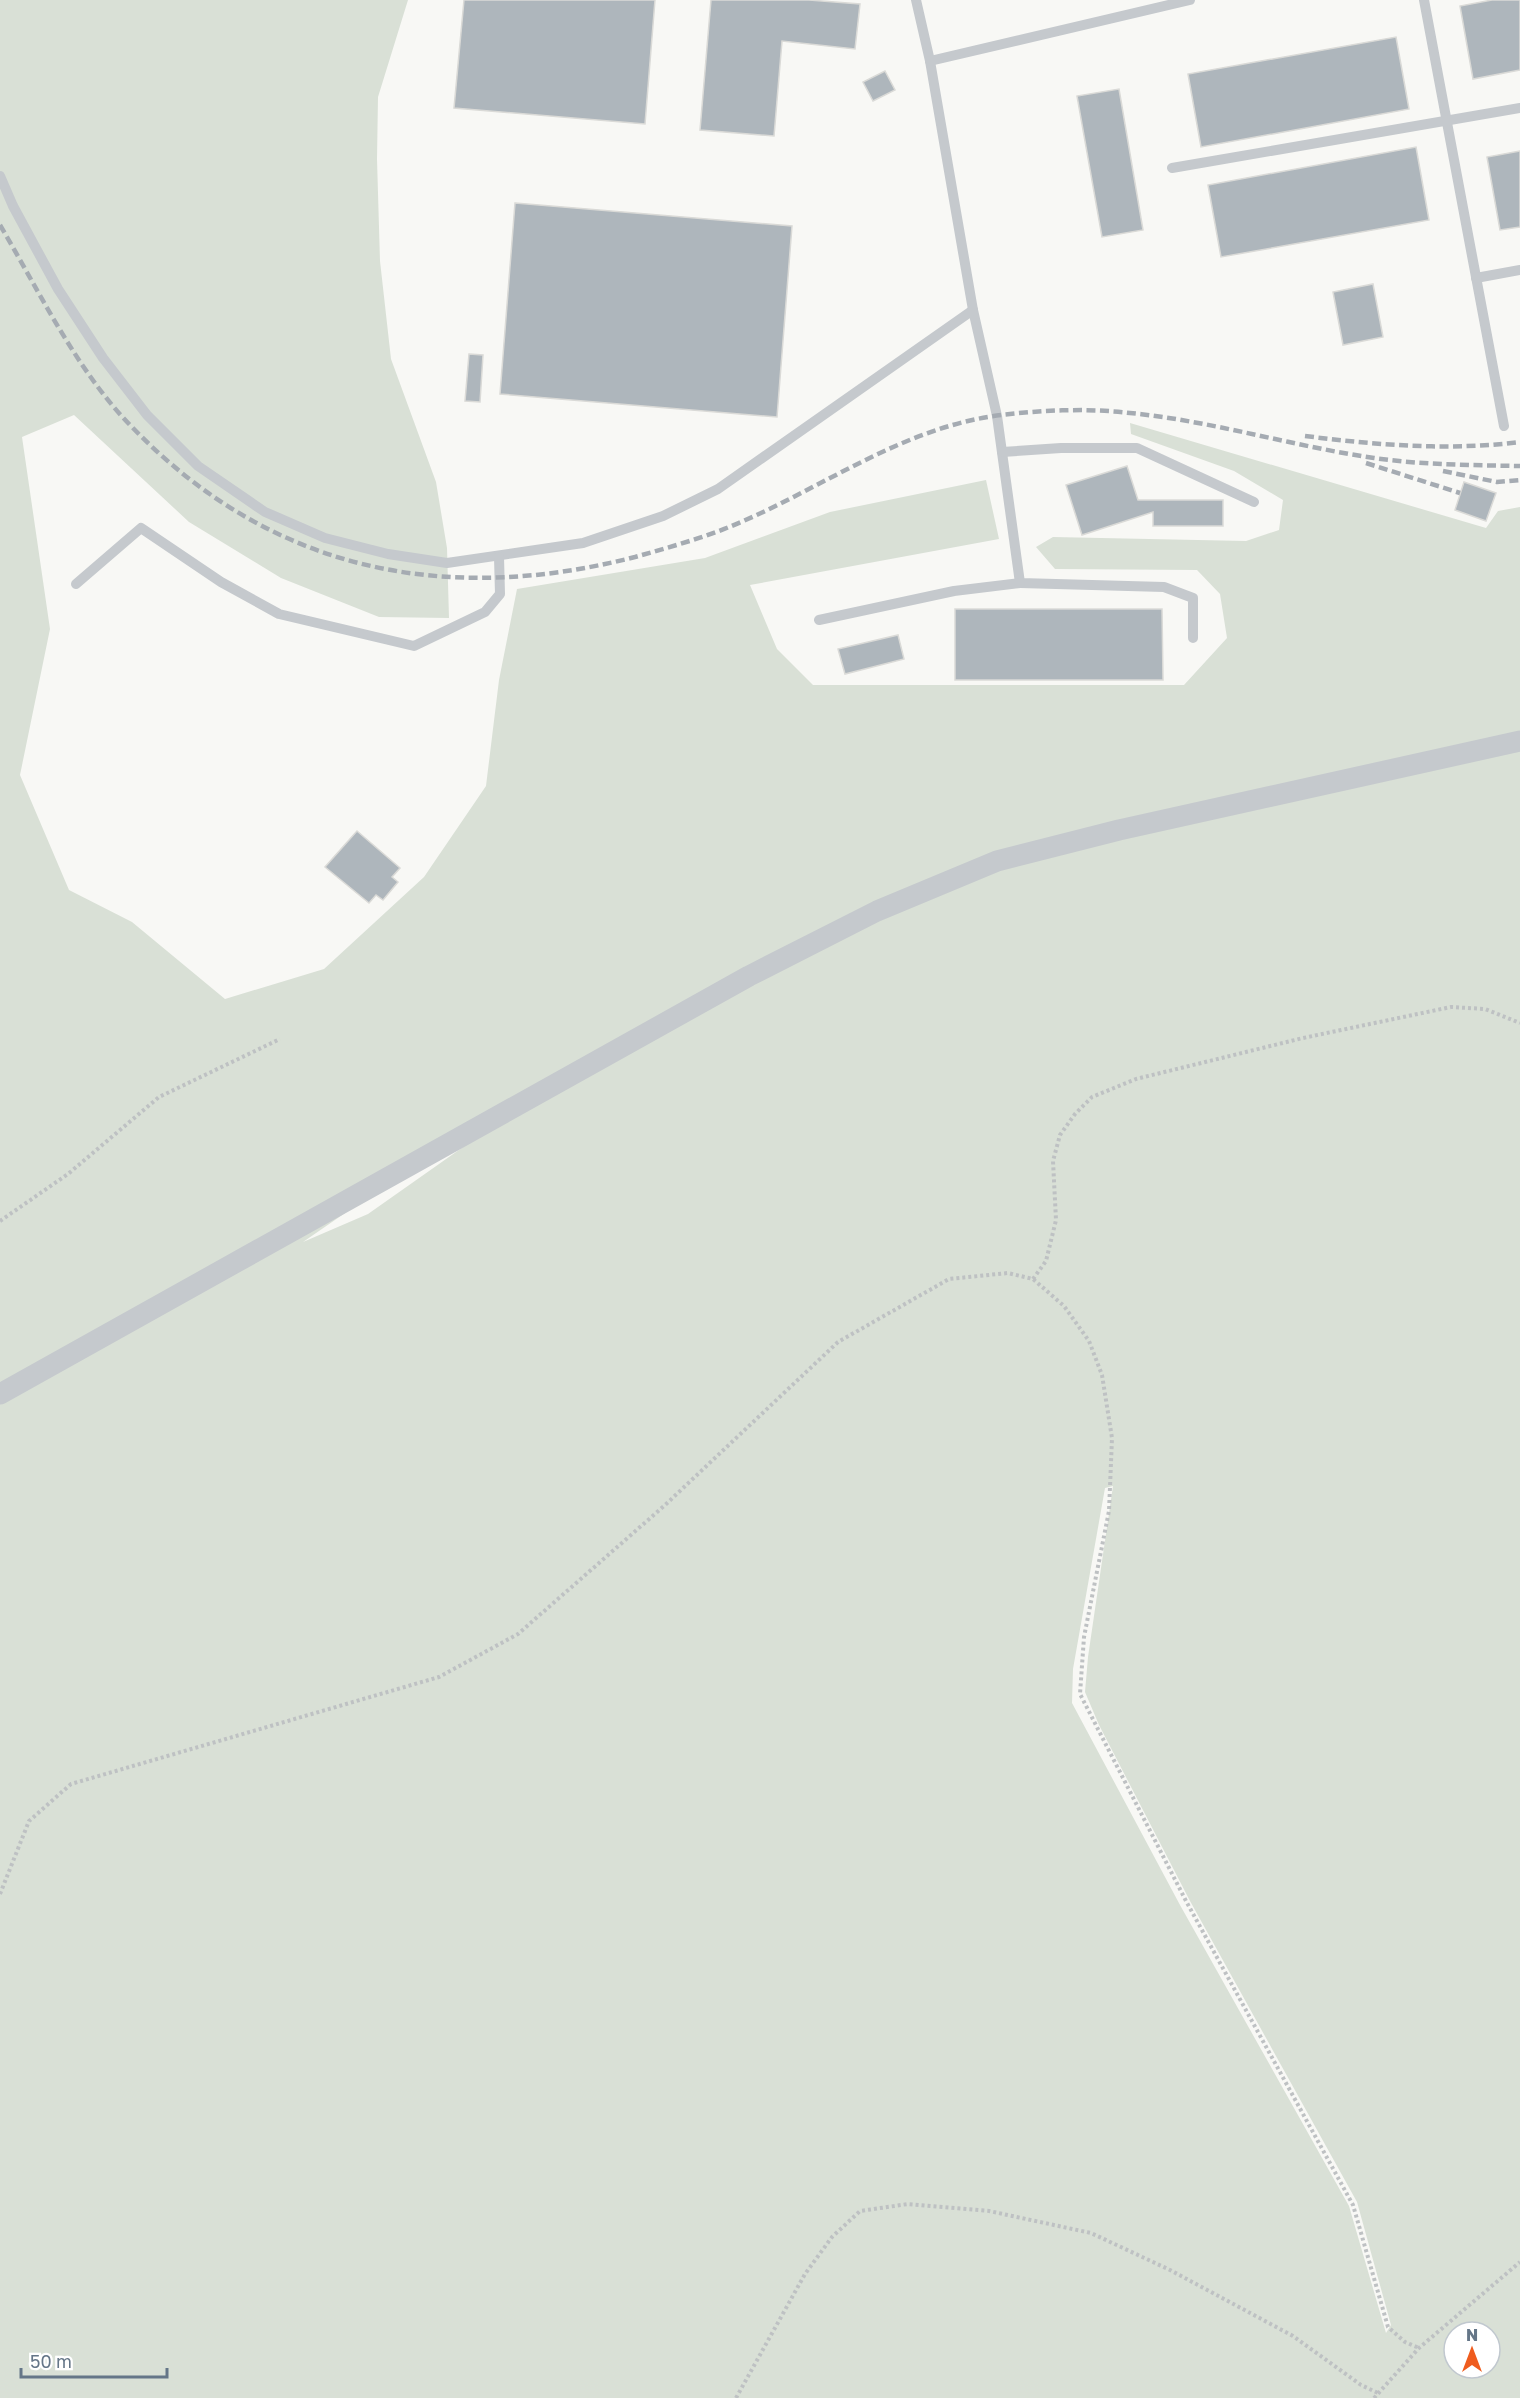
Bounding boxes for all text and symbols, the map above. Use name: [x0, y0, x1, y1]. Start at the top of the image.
north arrow: [1442, 2320, 1502, 2380]
text: N: [1466, 2325, 1478, 2345]
scale bar: [21, 2341, 166, 2379]
text: 50 m: [30, 2350, 72, 2372]

